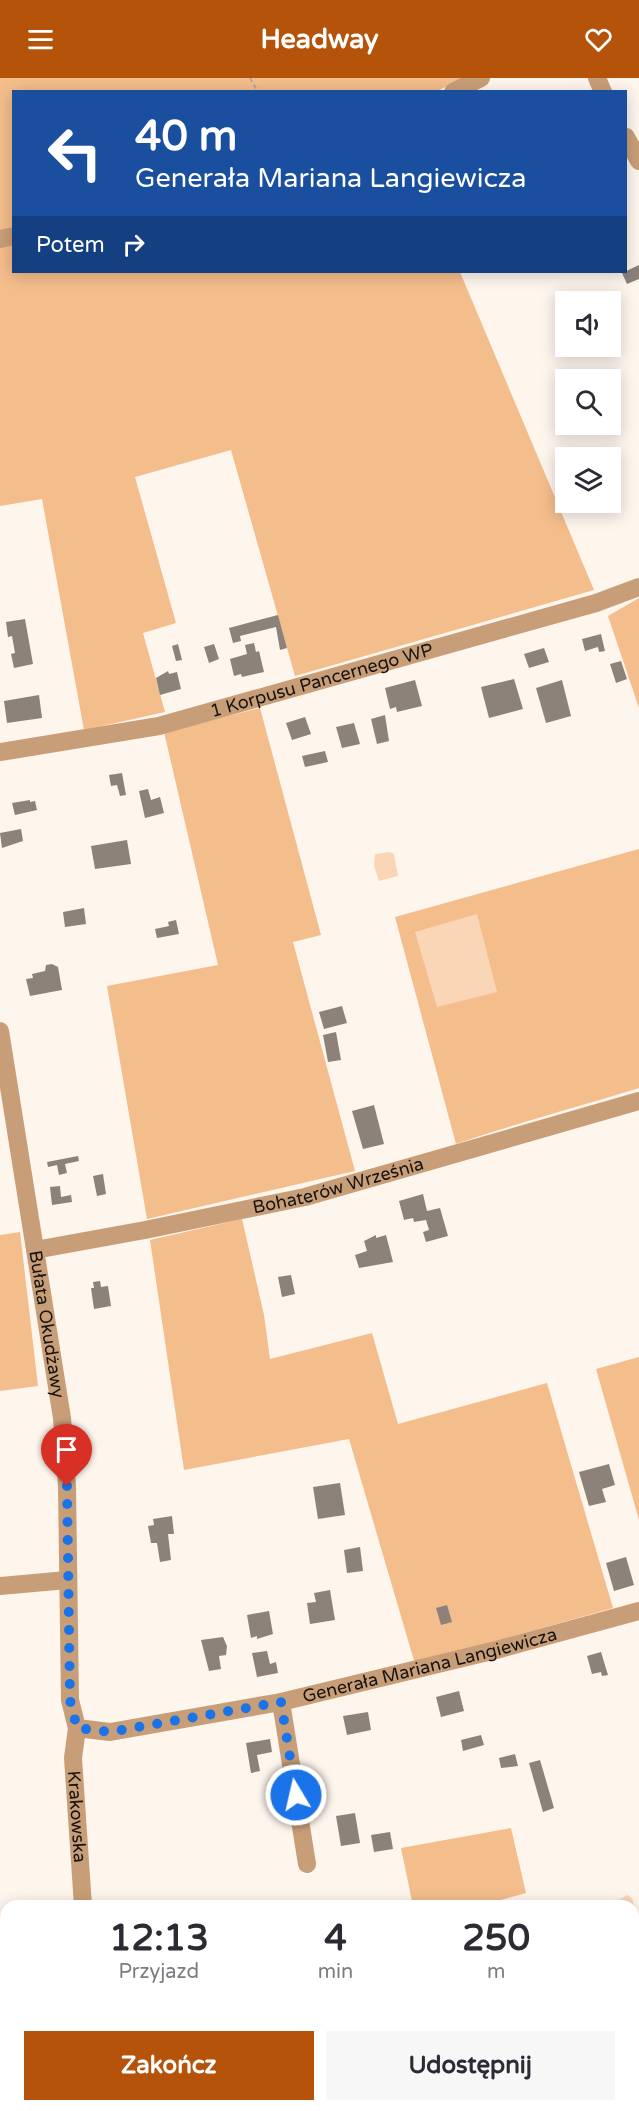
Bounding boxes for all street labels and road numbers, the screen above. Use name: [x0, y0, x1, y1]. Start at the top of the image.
street label: 1 Korpusu Pancernego WP: [208, 638, 435, 722]
street label: Bohaterów Września: [251, 1152, 426, 1219]
street label: Bułata Okudżawy: [24, 1249, 70, 1400]
street label: Generała Mariana Langiewicza: [300, 1623, 559, 1707]
street label: Krakowska: [63, 1770, 91, 1863]

